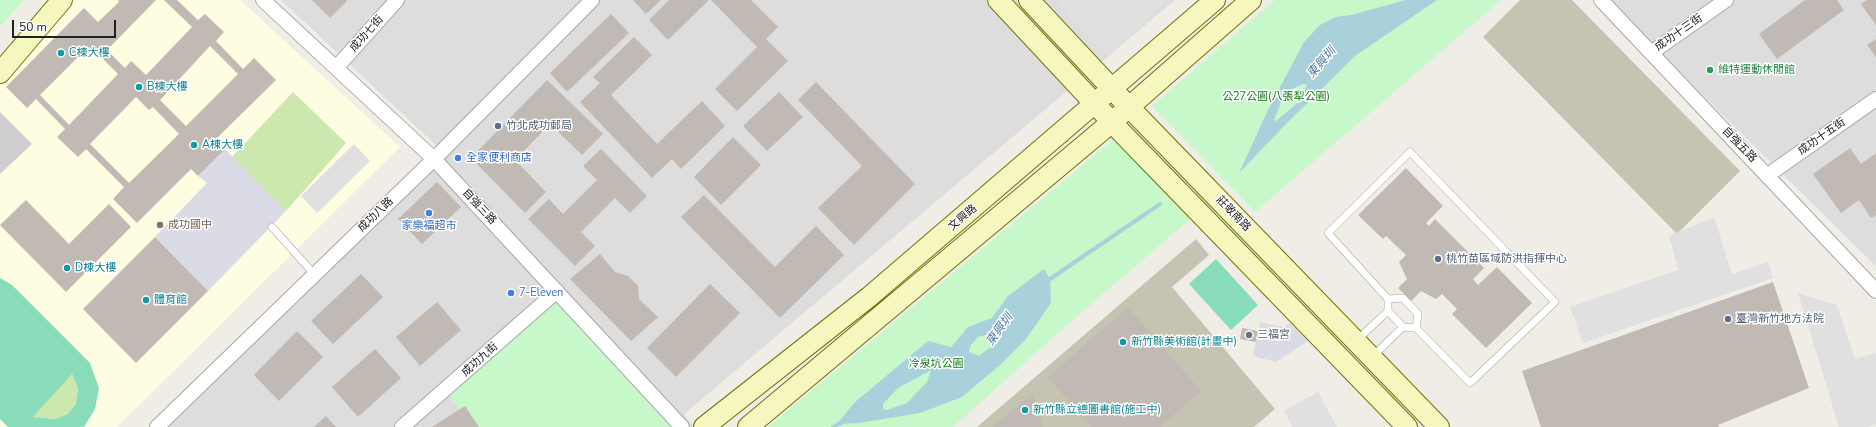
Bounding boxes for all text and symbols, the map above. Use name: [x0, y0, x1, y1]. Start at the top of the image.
scale bar: [14, 12, 118, 38]
street label: 成功十三街: [1653, 12, 1705, 54]
street label: 成功七街: [347, 13, 387, 55]
text: 50 m: [19, 19, 47, 35]
water label: 東興圳: [1305, 45, 1339, 81]
place label: C棟大樓: [69, 46, 109, 60]
marker: C棟大樓: [56, 48, 66, 58]
place label: 維特運動休閒館: [1718, 63, 1795, 77]
marker: 維特運動休閒館: [1705, 65, 1715, 75]
place label: B棟大樓: [147, 80, 187, 94]
marker: B棟大樓: [134, 82, 144, 92]
park label: 公27公園(八張犁公園): [1222, 90, 1330, 104]
street label: 成功十五街: [1796, 116, 1848, 158]
place label: 竹北成功郵局: [506, 119, 572, 133]
marker: 竹北成功郵局: [493, 121, 503, 131]
street label: 自強五路: [1719, 125, 1759, 165]
place label: A棟大樓: [202, 138, 243, 152]
marker: A棟大樓: [189, 140, 199, 150]
place label: 全家便利商店: [466, 151, 532, 165]
marker: 全家便利商店: [453, 153, 463, 163]
street label: 自強三路: [459, 186, 499, 228]
street label: 莊敬南路: [1213, 194, 1253, 234]
street label: 成功八路: [356, 195, 396, 235]
street label: 文興路: [946, 202, 980, 234]
marker: 家樂福超市: [424, 208, 434, 218]
place label: 成功國中: [168, 218, 212, 232]
place label: 家樂福超市: [402, 219, 456, 233]
marker: 成功國中: [155, 220, 165, 230]
place label: 桃竹苗區域防洪指揮中心: [1446, 252, 1567, 266]
marker: 桃竹苗區域防洪指揮中心: [1433, 254, 1443, 264]
place label: D棟大樓: [75, 261, 116, 275]
marker: D棟大樓: [62, 263, 72, 273]
place label: 7-Eleven: [519, 286, 563, 300]
marker: 7-Eleven: [506, 288, 516, 298]
place label: 體育館: [154, 293, 187, 307]
marker: 體育館: [141, 295, 151, 305]
water label: 東興圳: [984, 311, 1016, 349]
place label: 臺灣新竹地方法院: [1736, 312, 1824, 326]
marker: 臺灣新竹地方法院: [1723, 314, 1733, 324]
place label: 三福宮: [1257, 328, 1290, 342]
marker: 三福宮: [1244, 330, 1254, 340]
place label: 新竹縣美術館(計畫中): [1131, 335, 1237, 349]
marker: 新竹縣美術館(計畫中): [1118, 337, 1128, 347]
street label: 成功九街: [459, 340, 501, 380]
park label: 冷泉坑公園: [909, 357, 963, 371]
place label: 新竹縣立總圖書館(施工中): [1033, 403, 1161, 417]
marker: 新竹縣立總圖書館(施工中): [1020, 405, 1030, 415]

